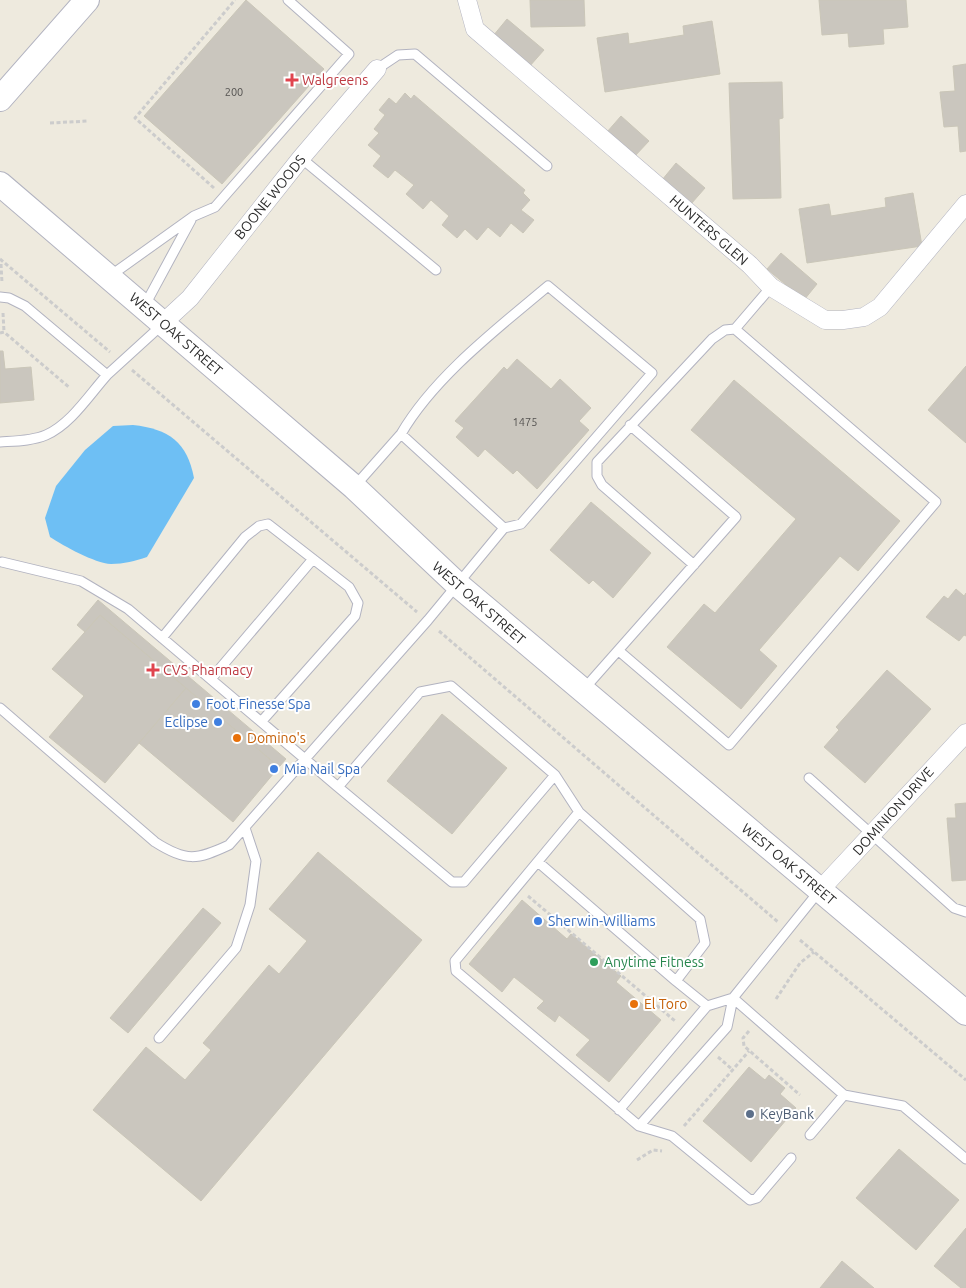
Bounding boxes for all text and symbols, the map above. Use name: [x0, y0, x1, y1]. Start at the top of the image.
place label: Walgreens: [302, 72, 368, 88]
marker: Walgreens: [286, 74, 298, 86]
house number: 200: [225, 86, 243, 98]
street label: BOONE WOODS: [231, 152, 309, 242]
street label: HUNTERS GLEN: [667, 192, 751, 268]
street label: WEST OAK STREET: [126, 289, 226, 379]
house number: 1475: [513, 416, 537, 428]
street label: WEST OAK STREET: [429, 558, 529, 648]
place label: CVS Pharmacy: [163, 662, 253, 678]
marker: CVS Pharmacy: [147, 664, 159, 676]
place label: Foot Finesse Spa: [206, 696, 311, 712]
marker: Foot Finesse Spa: [190, 698, 202, 710]
place label: Eclipse: [165, 714, 208, 730]
marker: Eclipse: [212, 716, 224, 728]
place label: Domino's: [247, 730, 306, 746]
marker: Domino's: [231, 732, 243, 744]
place label: Mia Nail Spa: [284, 761, 360, 777]
marker: Mia Nail Spa: [268, 763, 280, 775]
street label: DOMINION DRIVE: [849, 764, 937, 858]
street label: WEST OAK STREET: [739, 820, 839, 908]
place label: Sherwin-Williams: [548, 913, 656, 929]
marker: Sherwin-Williams: [532, 915, 544, 927]
place label: Anytime Fitness: [604, 954, 704, 970]
marker: Anytime Fitness: [588, 956, 600, 968]
place label: El Toro: [644, 996, 688, 1012]
marker: El Toro: [628, 998, 640, 1010]
place label: KeyBank: [760, 1106, 814, 1122]
marker: KeyBank: [744, 1108, 756, 1120]

